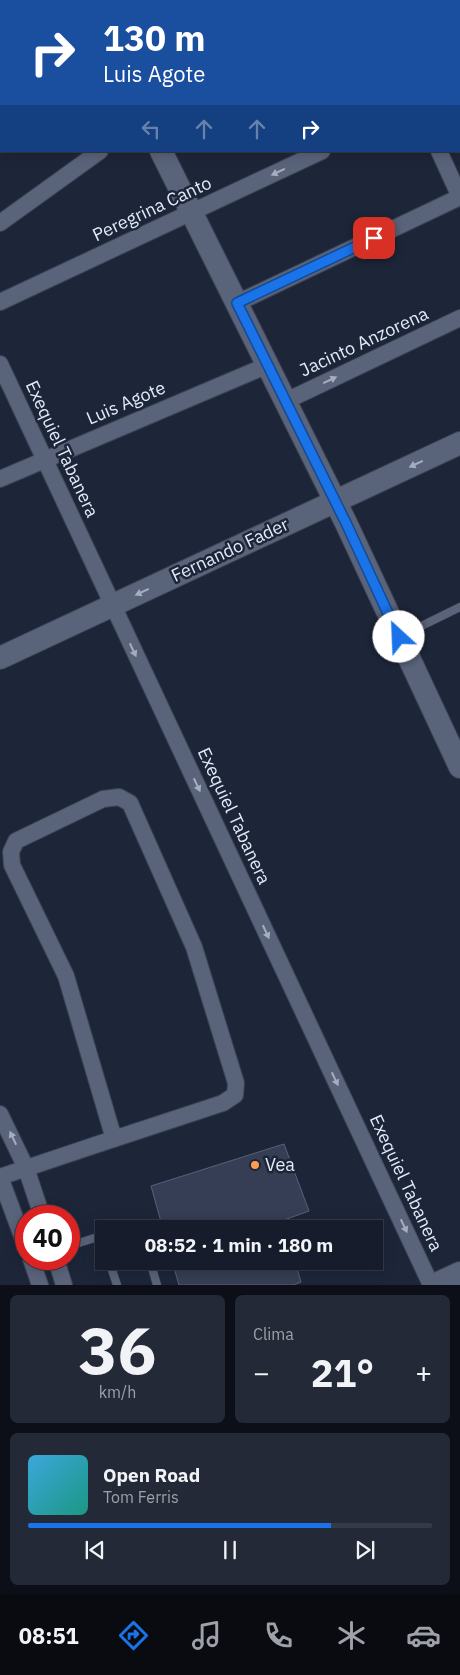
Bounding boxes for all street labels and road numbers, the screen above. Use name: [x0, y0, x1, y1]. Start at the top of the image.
street label: Peregrina Canto: [89, 171, 215, 246]
street label: Jacinto Anzorena: [296, 302, 432, 381]
street label: Luis Agote: [83, 376, 169, 429]
street label: Exequiel Tabanera: [21, 377, 104, 521]
street label: Fernando Fader: [167, 512, 292, 587]
street label: Exequiel Tabanera: [193, 744, 276, 888]
street label: Exequiel Tabanera: [365, 1111, 448, 1255]

